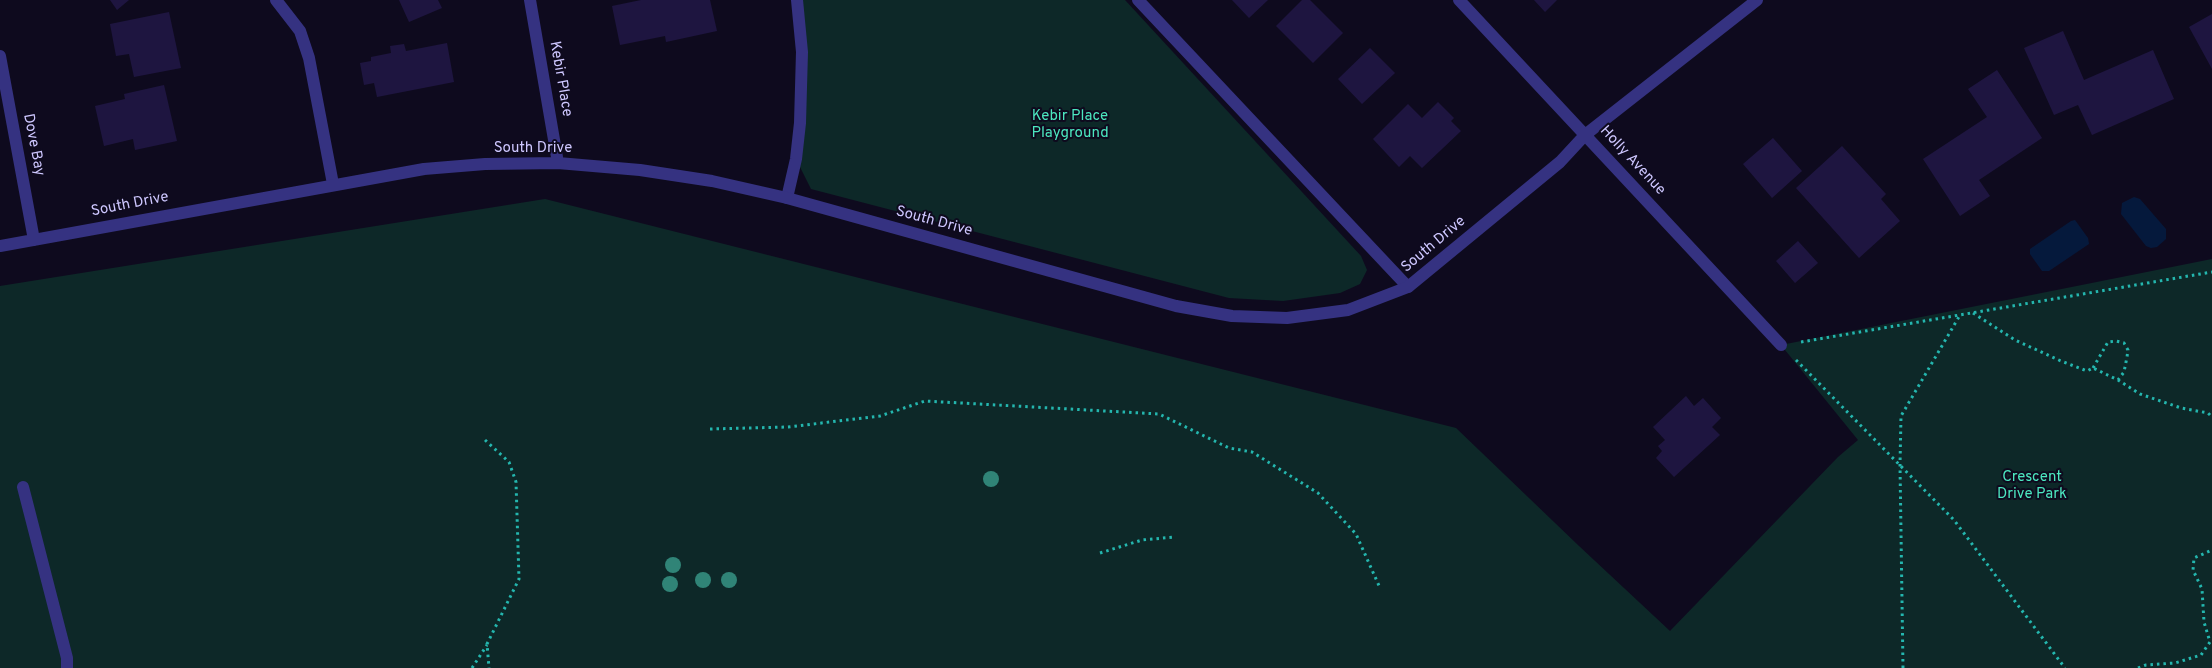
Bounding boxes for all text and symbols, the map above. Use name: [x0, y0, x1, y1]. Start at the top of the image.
street label: Kebir Place: [545, 40, 575, 118]
park label: Kebir Place Playground: [1031, 108, 1109, 143]
street label: Dove Bay: [18, 112, 48, 178]
street label: Holly Avenue: [1595, 123, 1669, 199]
street label: South Drive: [494, 140, 572, 158]
street label: South Drive: [90, 189, 170, 221]
street label: South Drive: [894, 203, 974, 241]
street label: South Drive: [1398, 213, 1470, 277]
park label: Crescent Drive Park: [1997, 469, 2067, 504]

